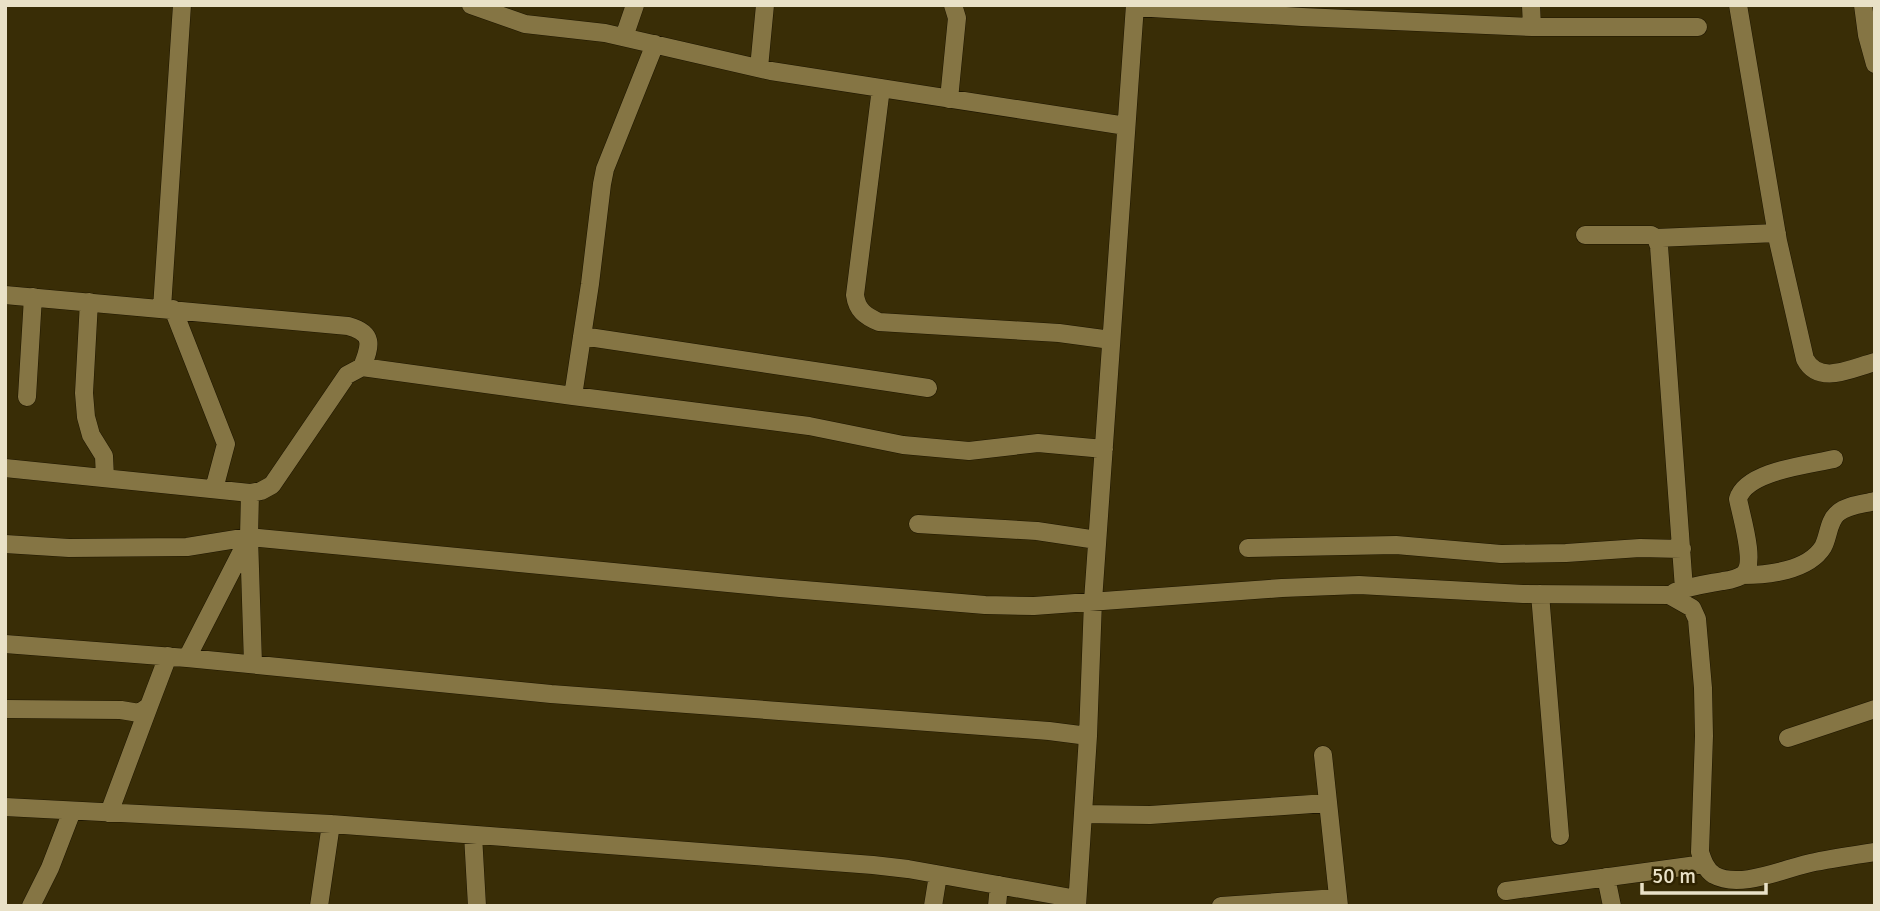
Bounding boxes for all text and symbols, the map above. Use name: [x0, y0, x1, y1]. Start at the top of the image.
scale bar: [1642, 852, 1766, 896]
text: 50 m: [1652, 863, 1696, 889]

